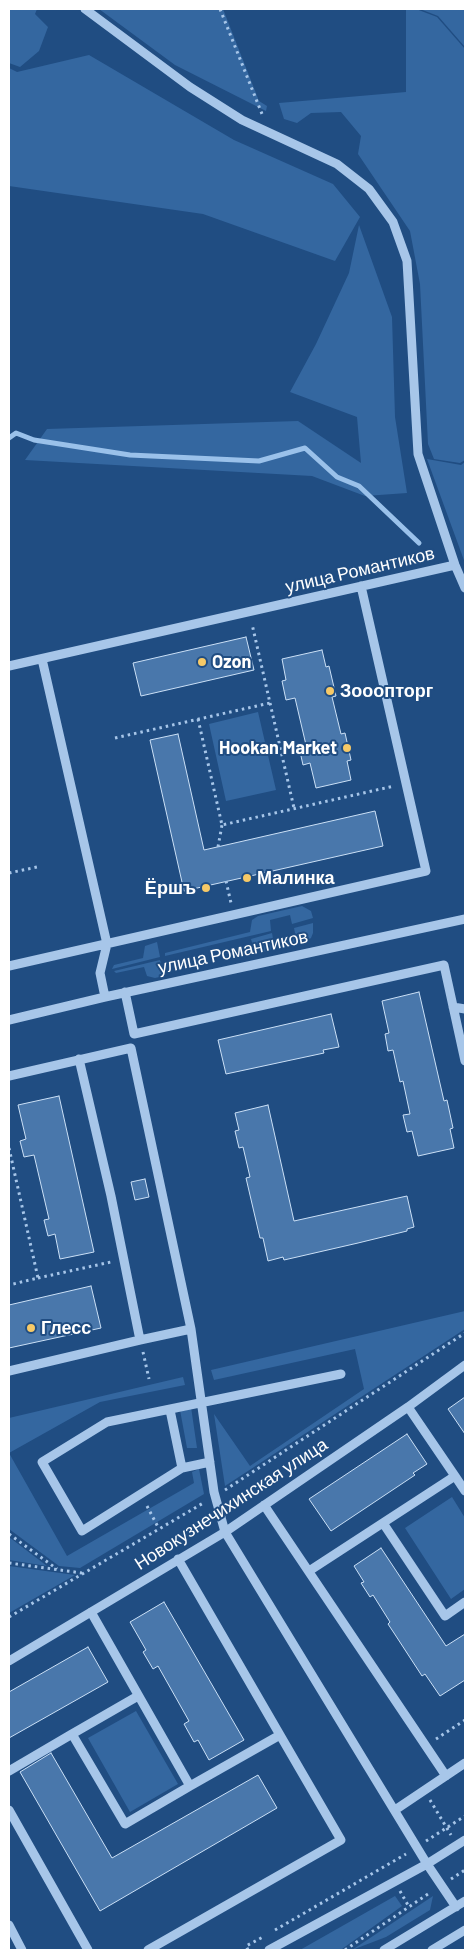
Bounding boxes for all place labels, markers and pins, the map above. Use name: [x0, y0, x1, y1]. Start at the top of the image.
place label: Ozon: [212, 651, 251, 673]
marker: Ozon: [196, 656, 208, 668]
place label: Зооопторг: [340, 680, 433, 702]
marker: Зооопторг: [324, 685, 336, 697]
place label: Hookan Market: [219, 737, 337, 759]
marker: Hookan Market: [341, 742, 353, 754]
place label: Малинка: [257, 867, 335, 889]
marker: Малинка: [241, 872, 253, 884]
place label: Ёршъ: [145, 877, 196, 899]
marker: Ёршъ: [200, 882, 212, 894]
place label: Глесс: [41, 1317, 91, 1339]
marker: Глесс: [25, 1322, 37, 1334]

